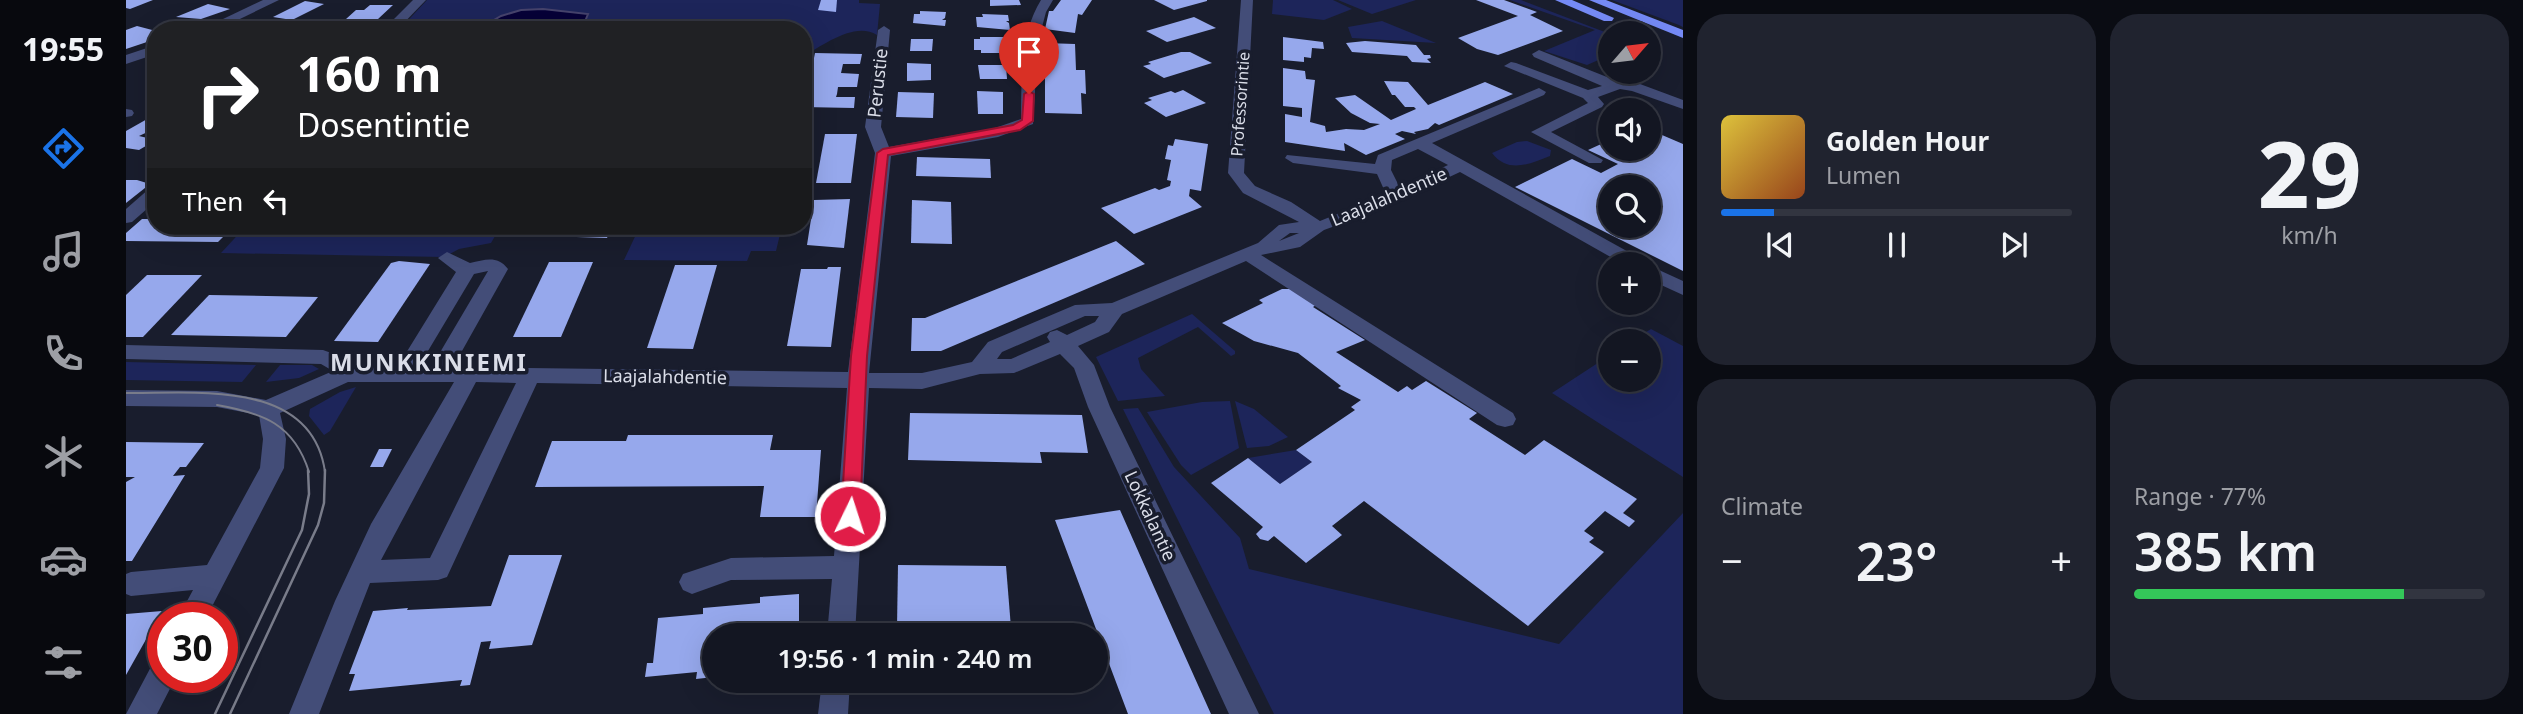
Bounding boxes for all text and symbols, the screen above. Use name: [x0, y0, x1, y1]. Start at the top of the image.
north arrow: [1598, 21, 1661, 84]
map controls: [1598, 21, 1661, 392]
pin: [999, 22, 1059, 94]
text: 19:55: [22, 27, 104, 70]
icon: arrive: [1010, 33, 1048, 71]
text: 160 m: [297, 40, 442, 106]
street label: Perustie: [861, 47, 893, 119]
icon: right: [182, 49, 273, 140]
street label: Professorintie: [1225, 51, 1255, 157]
button: sound: [1598, 98, 1661, 161]
text: Dosentintie: [297, 103, 470, 146]
text: 29: [2257, 111, 2362, 235]
text: Golden Hour: [1826, 123, 1989, 159]
icon: directions: [39, 124, 88, 173]
text: Lumen: [1826, 159, 1901, 191]
street label: Laajalahdentie: [1327, 161, 1450, 231]
button: search: [1598, 175, 1661, 238]
icon: left: [257, 182, 295, 220]
text: Then: [182, 183, 243, 219]
text: km/h: [2281, 219, 2338, 251]
icon: previous: [1761, 226, 1799, 264]
icon: pause: [1878, 226, 1916, 264]
icon: next: [1995, 226, 2033, 264]
icon: music: [39, 227, 88, 276]
button: +: [1598, 252, 1661, 315]
icon: phone: [39, 329, 88, 378]
button: −: [1598, 329, 1661, 392]
district label: MUNKKINIEMI: [330, 345, 528, 378]
street label: Laajalahdentie: [603, 363, 727, 389]
icon: climate: [39, 432, 88, 481]
street label: Lokkalantie: [1120, 467, 1182, 565]
position arrow: [813, 479, 887, 553]
text: Range · 77%: [2134, 480, 2266, 512]
text: Climate: [1721, 490, 1803, 522]
text: 385 km: [2134, 515, 2317, 586]
text: 23°: [1856, 525, 1937, 596]
text: −: [1721, 534, 1743, 586]
text: +: [2050, 534, 2072, 586]
icon: car: [39, 535, 88, 584]
speed limit sign: 30: [147, 602, 238, 693]
icon: filters: [39, 638, 88, 687]
text: 19:56 · 1 min · 240 m: [778, 640, 1032, 676]

